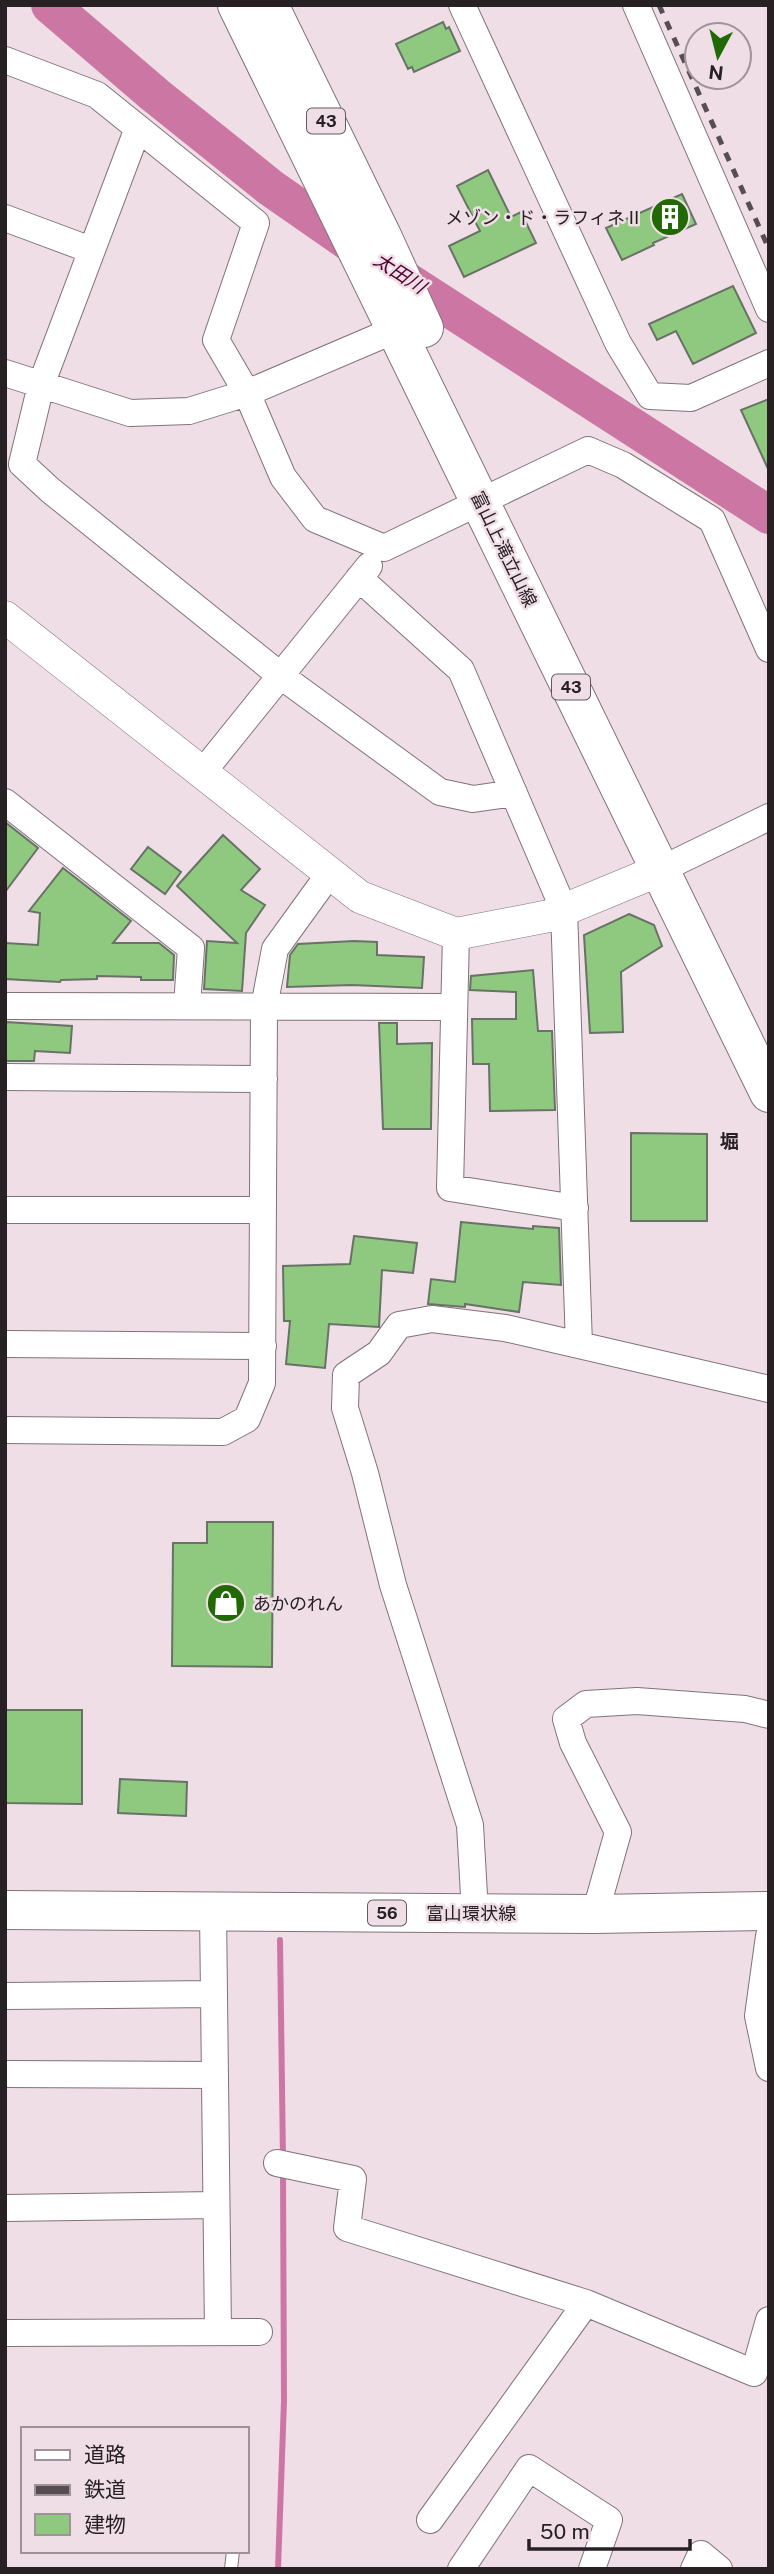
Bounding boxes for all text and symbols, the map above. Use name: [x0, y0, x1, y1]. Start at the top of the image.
north arrow: [683, 21, 753, 91]
text: N: [707, 61, 725, 85]
road number: 43: [307, 108, 345, 134]
building icon: メゾン・ド・ラフィネⅡ: [649, 196, 691, 238]
place label: メゾン・ド・ラフィネⅡ: [445, 207, 643, 228]
water label: 太田川: [370, 248, 432, 299]
street label: 富山上滝立山線: [467, 488, 541, 610]
road number: 43: [552, 674, 590, 700]
district label: 堀: [719, 1130, 739, 1152]
shop icon: あかのれん: [205, 1582, 247, 1624]
place label: あかのれん: [253, 1593, 343, 1614]
road number: 56: [368, 1900, 406, 1926]
street label: 富山環状線: [426, 1903, 516, 1924]
legend: [21, 2427, 248, 2553]
text: 道路: [84, 2442, 126, 2467]
text: 鉄道: [84, 2477, 126, 2502]
scale bar: [529, 2508, 690, 2552]
text: 建物: [84, 2512, 126, 2537]
text: 50 m: [540, 2519, 590, 2544]

